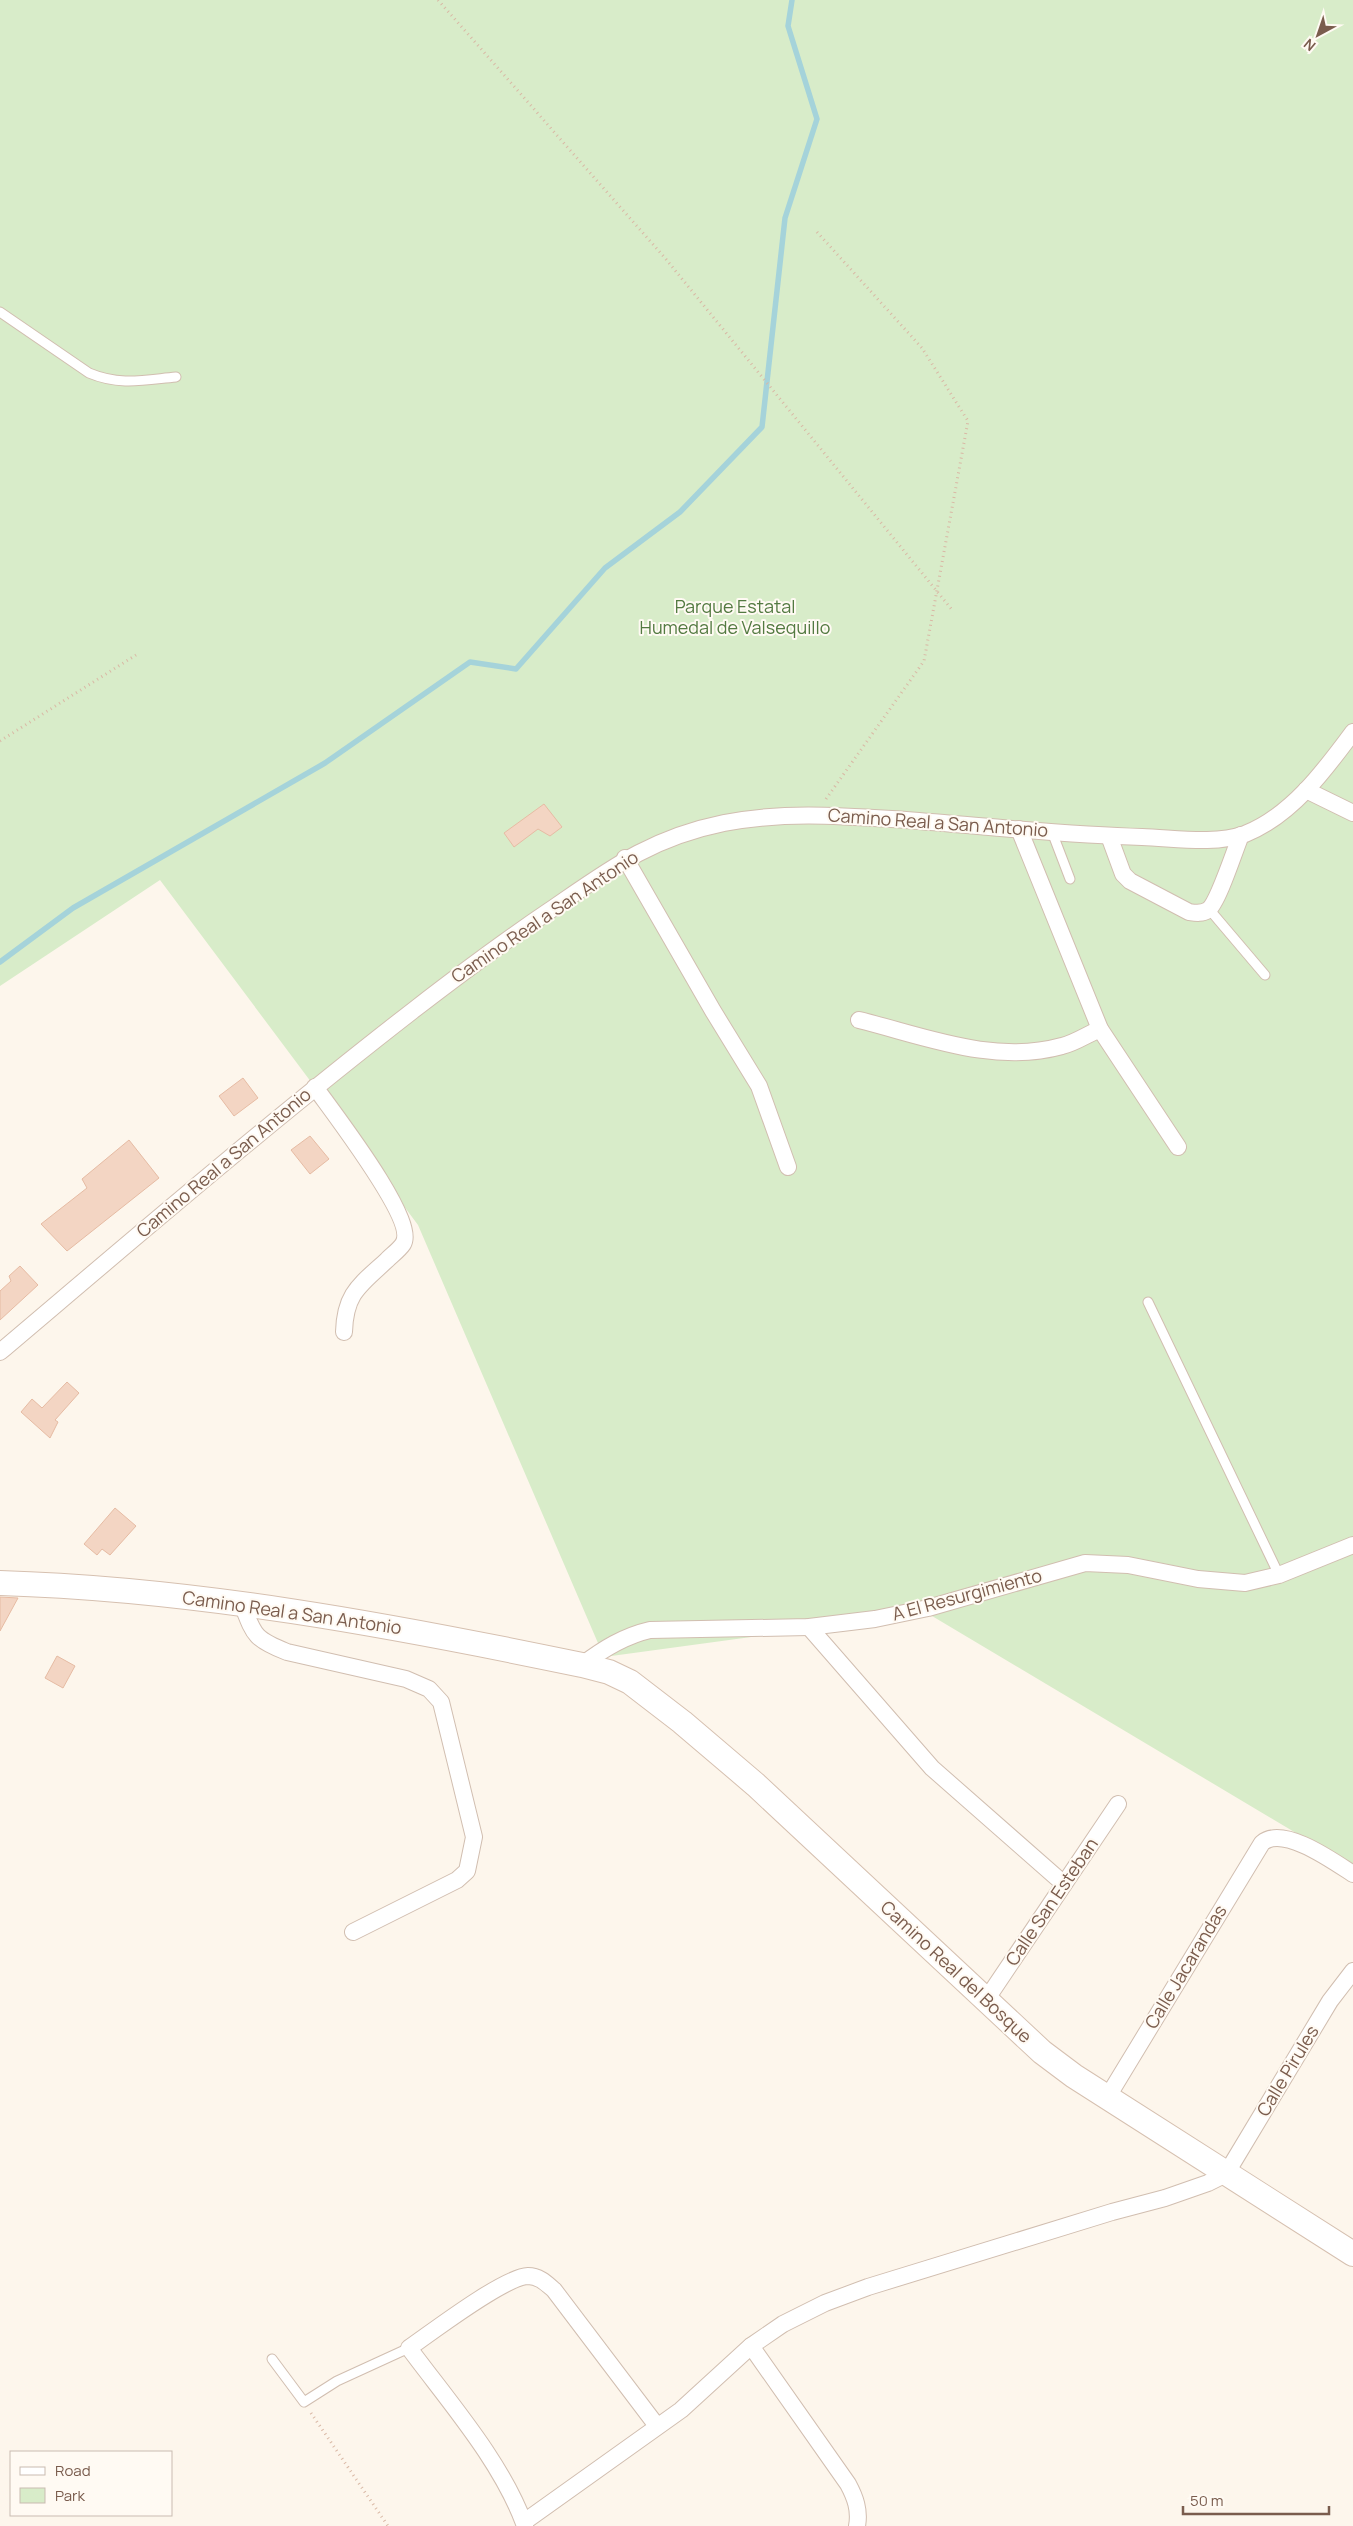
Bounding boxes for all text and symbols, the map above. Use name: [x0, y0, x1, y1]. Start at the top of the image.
north arrow: [1293, 10, 1343, 60]
text: N: [1299, 35, 1319, 56]
park label: Parque Estatal Humedal de Valsequillo: [640, 594, 830, 639]
street label: Camino Real a San Antonio: [827, 802, 1049, 842]
street label: Camino Real a San Antonio: [446, 844, 643, 988]
street label: Camino Real a San Antonio: [131, 1082, 316, 1242]
street label: A El Resurgimiento: [889, 1563, 1044, 1626]
street label: Camino Real a San Antonio: [181, 1585, 403, 1639]
street label: Calle San Esteban: [999, 1833, 1103, 1970]
street label: Camino Real del Bosque: [876, 1895, 1038, 2048]
street label: Calle Jacarandas: [1139, 1900, 1232, 2033]
street label: Calle Pirules: [1251, 2021, 1324, 2120]
legend: [10, 2451, 172, 2516]
text: Road: [55, 2460, 91, 2481]
scale bar: [1183, 2484, 1329, 2516]
text: Park: [55, 2485, 85, 2506]
text: 50 m: [1190, 2490, 1224, 2511]

